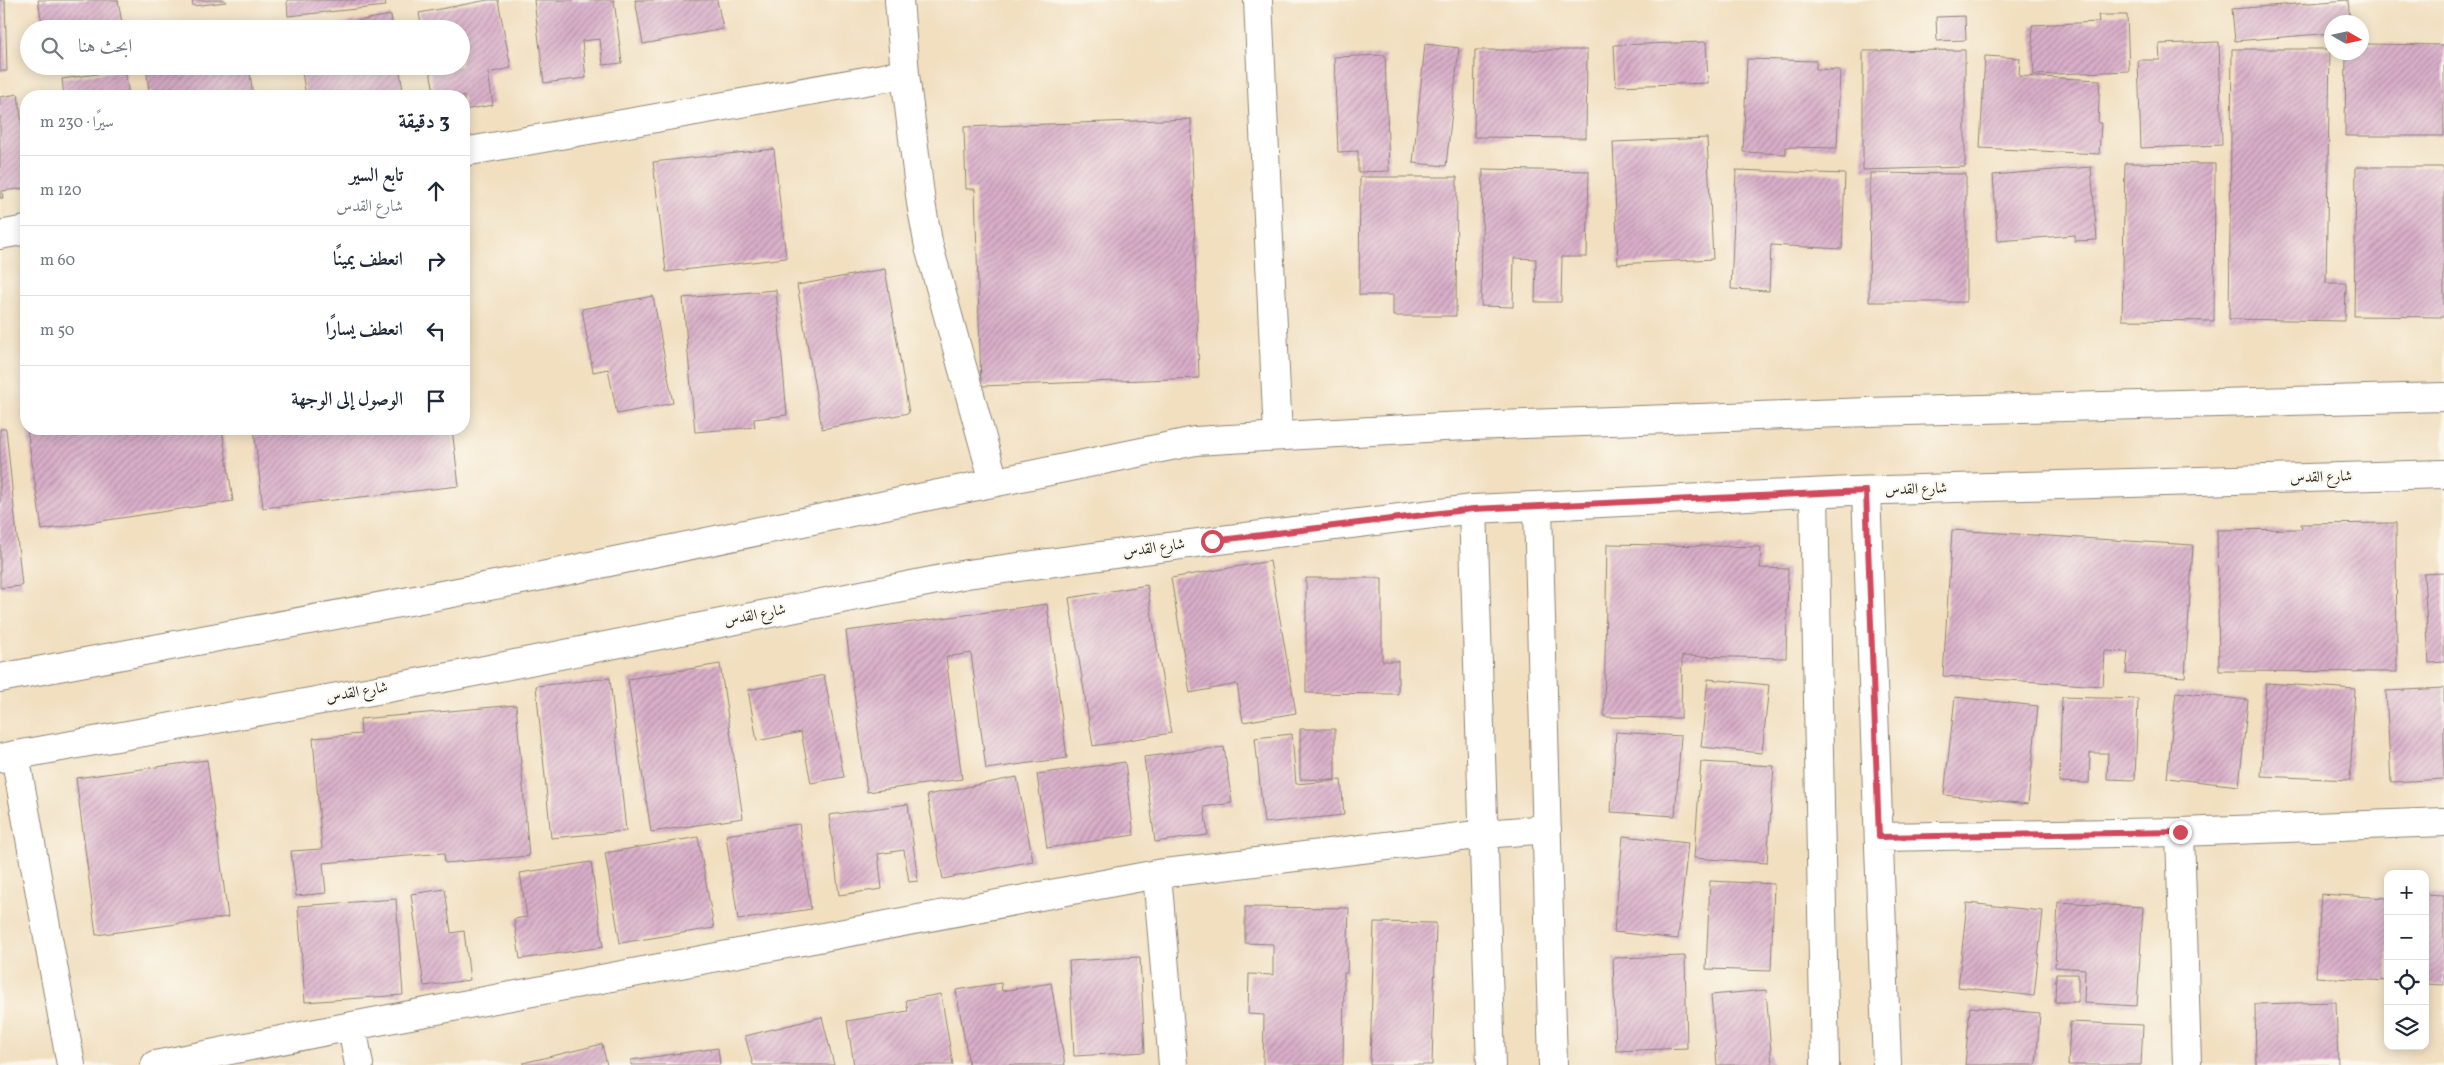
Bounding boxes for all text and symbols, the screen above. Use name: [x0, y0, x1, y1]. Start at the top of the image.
north arrow: [2324, 15, 2369, 60]
search box: [20, 20, 470, 75]
icon: search: [38, 34, 66, 62]
text: ابحث هنا: [78, 34, 132, 60]
text: 3 دقيقة: [398, 108, 450, 137]
text: سيرًا · 230 m: [40, 112, 114, 134]
text: تابع السير: [350, 163, 403, 189]
icon: ahead: [422, 177, 450, 205]
text: 120 m: [40, 180, 82, 202]
text: شارع القدس: [336, 196, 403, 218]
text: انعطف يمينًا: [333, 247, 403, 273]
icon: right: [422, 247, 450, 275]
text: 60 m: [40, 250, 75, 272]
text: انعطف يسارًا: [325, 317, 403, 343]
icon: left: [422, 317, 450, 345]
text: 50 m: [40, 320, 74, 342]
text: الوصول إلى الوجهة: [291, 387, 403, 413]
icon: arrive: [422, 387, 450, 415]
street label: شارع القدس: [2289, 466, 2353, 491]
street label: شارع القدس: [1884, 478, 1948, 503]
route start: [1201, 530, 1224, 553]
street label: شارع القدس: [1122, 534, 1187, 565]
street label: شارع القدس: [722, 600, 788, 633]
street label: شارع القدس: [324, 677, 390, 710]
route end: [2169, 821, 2192, 844]
map controls: [2384, 870, 2429, 1050]
button: +: [2384, 870, 2429, 915]
button: −: [2384, 915, 2429, 960]
button: locate: [2384, 960, 2429, 1005]
button: layers: [2384, 1005, 2429, 1050]

